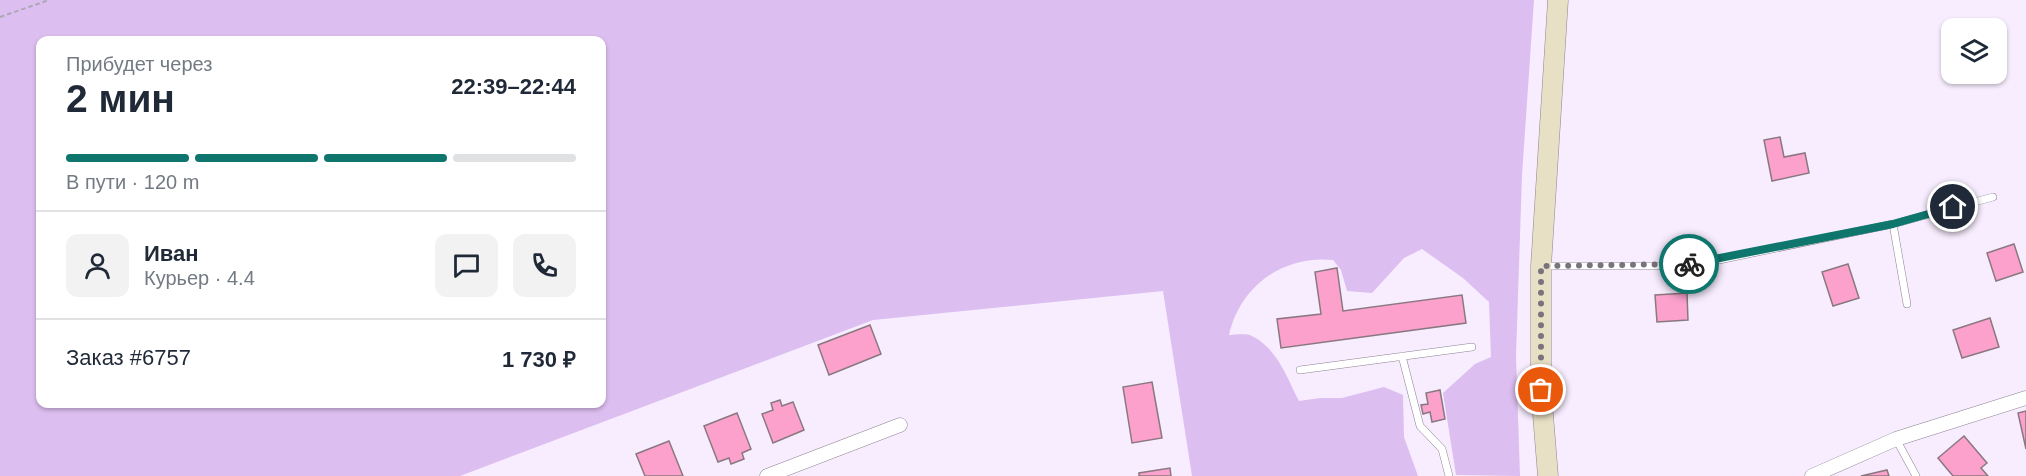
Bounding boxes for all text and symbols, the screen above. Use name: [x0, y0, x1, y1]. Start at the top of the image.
map controls: [1941, 18, 2007, 84]
button: layers: [1941, 18, 2007, 84]
text: Прибудет через: [66, 53, 212, 75]
text: 22:39–22:44: [451, 74, 576, 99]
text: 2 мин: [66, 77, 175, 120]
text: В пути · 120 m: [66, 171, 199, 193]
pin: [1927, 181, 1978, 232]
icon: home: [1936, 190, 1969, 223]
button: person: [66, 234, 129, 297]
button: chat: [435, 234, 498, 297]
button: phone: [513, 234, 576, 297]
courier: [1659, 234, 1719, 294]
text: Иван: [144, 241, 199, 266]
icon: bike: [1673, 248, 1706, 281]
text: Курьер · 4.4: [144, 267, 255, 289]
text: Заказ #6757: [66, 345, 191, 370]
text: 1 730 ₽: [502, 347, 576, 372]
pin: [1515, 364, 1566, 415]
icon: bag: [1524, 373, 1557, 406]

